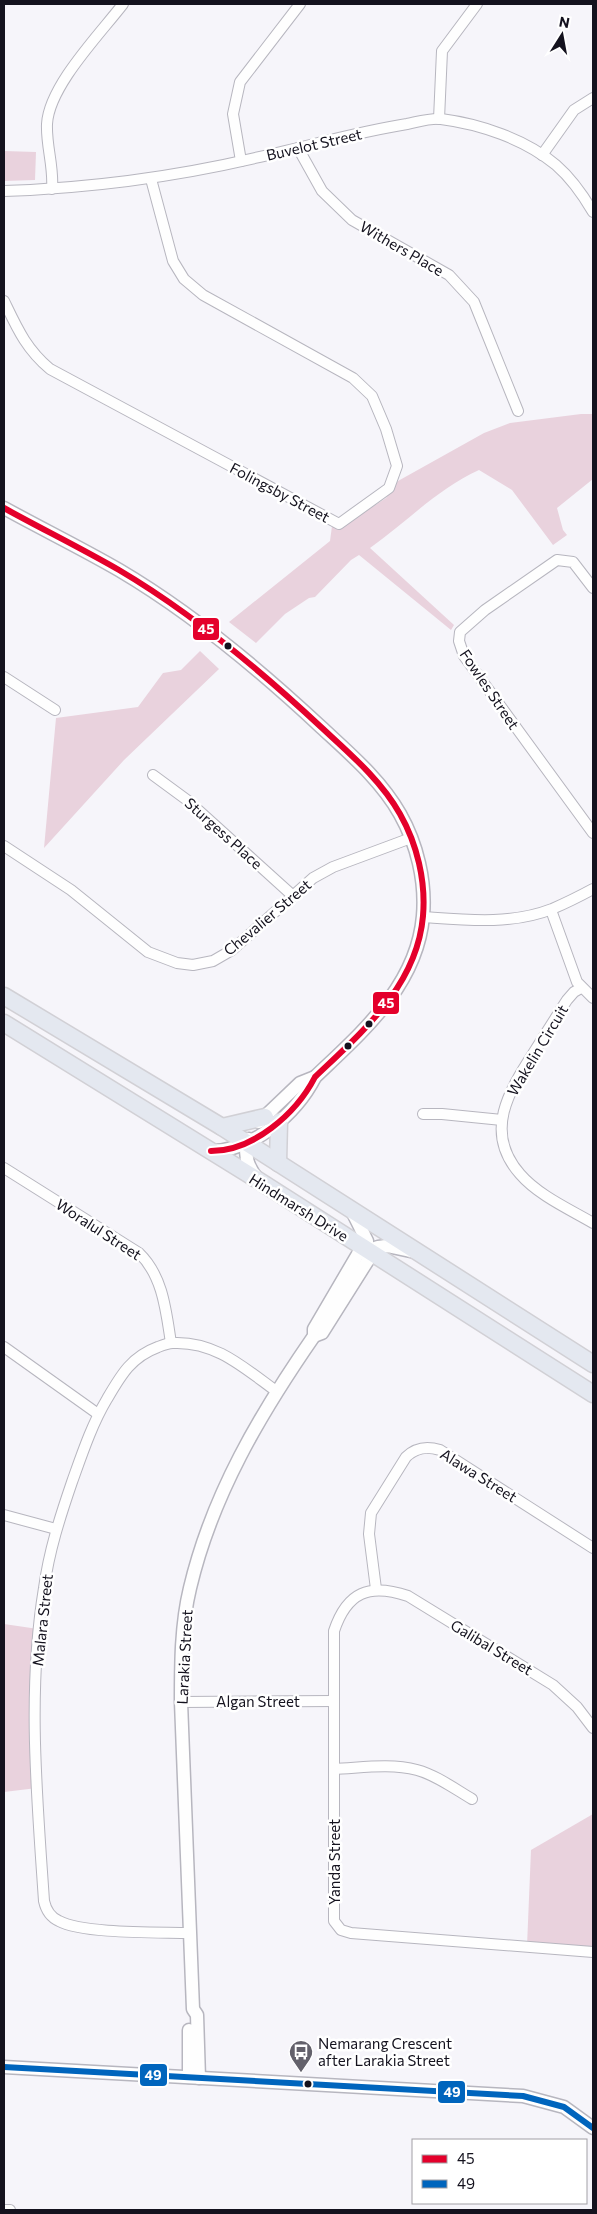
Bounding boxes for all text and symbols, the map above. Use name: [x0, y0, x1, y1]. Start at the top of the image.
north arrow: [537, 10, 587, 60]
text: N: [558, 12, 571, 31]
street label: Buvelot Street: [264, 124, 364, 164]
street label: Withers Place: [357, 217, 447, 279]
street label: Folingsby Street: [227, 458, 333, 526]
line badge: 45: [192, 617, 220, 641]
text: 45: [198, 620, 214, 637]
unlabelled marker: [223, 641, 233, 651]
street label: Fowles Street: [457, 646, 523, 732]
street label: Sturgess Place: [182, 794, 266, 873]
street label: Chevalier Street: [220, 875, 314, 959]
line badge: 45: [372, 991, 400, 1015]
text: 45: [378, 994, 394, 1011]
street label: Wakelin Circuit: [503, 1001, 571, 1099]
unlabelled marker: [364, 1019, 374, 1029]
unlabelled marker: [343, 1041, 353, 1051]
street label: Hindmarsh Drive: [246, 1169, 352, 1245]
street label: Woralul Street: [53, 1195, 145, 1263]
street label: Alawa Street: [437, 1444, 521, 1506]
street label: Malara Street: [28, 1573, 56, 1667]
street label: Larakia Street: [173, 1609, 195, 1705]
street label: Galibal Street: [448, 1616, 536, 1678]
street label: Algan Street: [216, 1692, 300, 1710]
street label: Yanda Street: [325, 1819, 343, 1905]
place label: Nemarang Crescent after Larakia Street: [318, 2034, 452, 2069]
bus stop icon: Nemarang Crescent after Larakia Street: [288, 2039, 314, 2073]
line badge: 49: [139, 2063, 168, 2087]
text: 49: [144, 2066, 162, 2083]
unlabelled marker: [303, 2079, 313, 2089]
line badge: 49: [437, 2080, 466, 2104]
text: 49: [443, 2083, 461, 2100]
legend: [412, 2139, 587, 2204]
text: 45: [457, 2149, 475, 2167]
text: 49: [457, 2174, 475, 2192]

